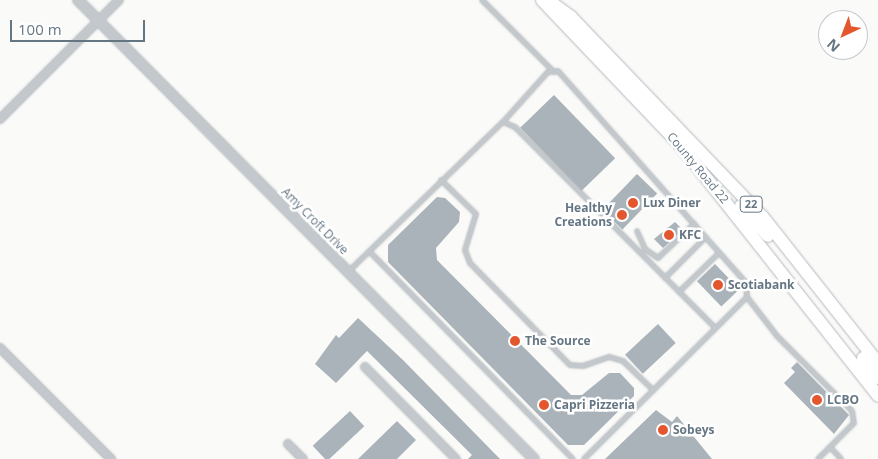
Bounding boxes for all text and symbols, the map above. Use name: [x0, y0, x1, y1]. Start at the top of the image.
scale bar: [12, 10, 148, 42]
north arrow: [818, 10, 868, 60]
text: 100 m: [18, 19, 62, 39]
text: N: [822, 35, 844, 56]
street label: County Road 22: [664, 130, 732, 206]
street label: Amy Croft Drive: [279, 185, 351, 257]
road number: 22: [738, 195, 764, 212]
place label: Lux Diner: [643, 196, 701, 210]
marker: Lux Diner: [627, 197, 639, 209]
place label: Healthy Creations: [554, 201, 612, 229]
marker: Healthy Creations: [616, 209, 628, 221]
place label: KFC: [679, 228, 701, 242]
marker: KFC: [663, 229, 675, 241]
place label: Scotiabank: [728, 278, 794, 292]
marker: Scotiabank: [712, 279, 724, 291]
place label: The Source: [525, 334, 591, 348]
marker: The Source: [509, 335, 521, 347]
place label: LCBO: [827, 393, 859, 407]
marker: LCBO: [811, 394, 823, 406]
place label: Capri Pizzeria: [554, 398, 635, 412]
marker: Capri Pizzeria: [538, 399, 550, 411]
place label: Sobeys: [673, 423, 715, 437]
marker: Sobeys: [657, 424, 669, 436]

